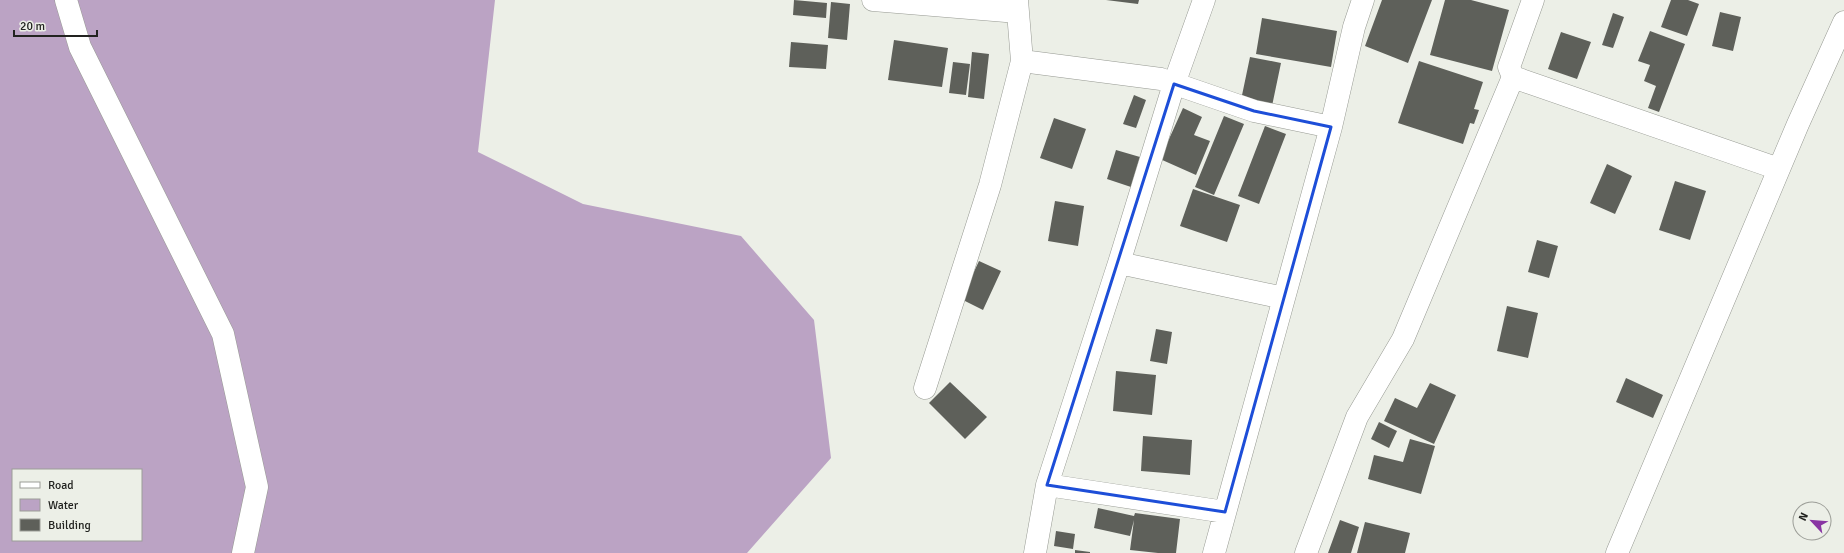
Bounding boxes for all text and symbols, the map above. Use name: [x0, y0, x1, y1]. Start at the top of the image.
scale bar: [14, 12, 97, 38]
text: 20 m: [20, 19, 45, 34]
legend: [12, 469, 142, 541]
text: Road: [48, 478, 74, 493]
text: Water: [48, 498, 79, 513]
north arrow: [1792, 501, 1832, 541]
text: N: [1796, 511, 1811, 523]
text: Building: [48, 518, 91, 533]

